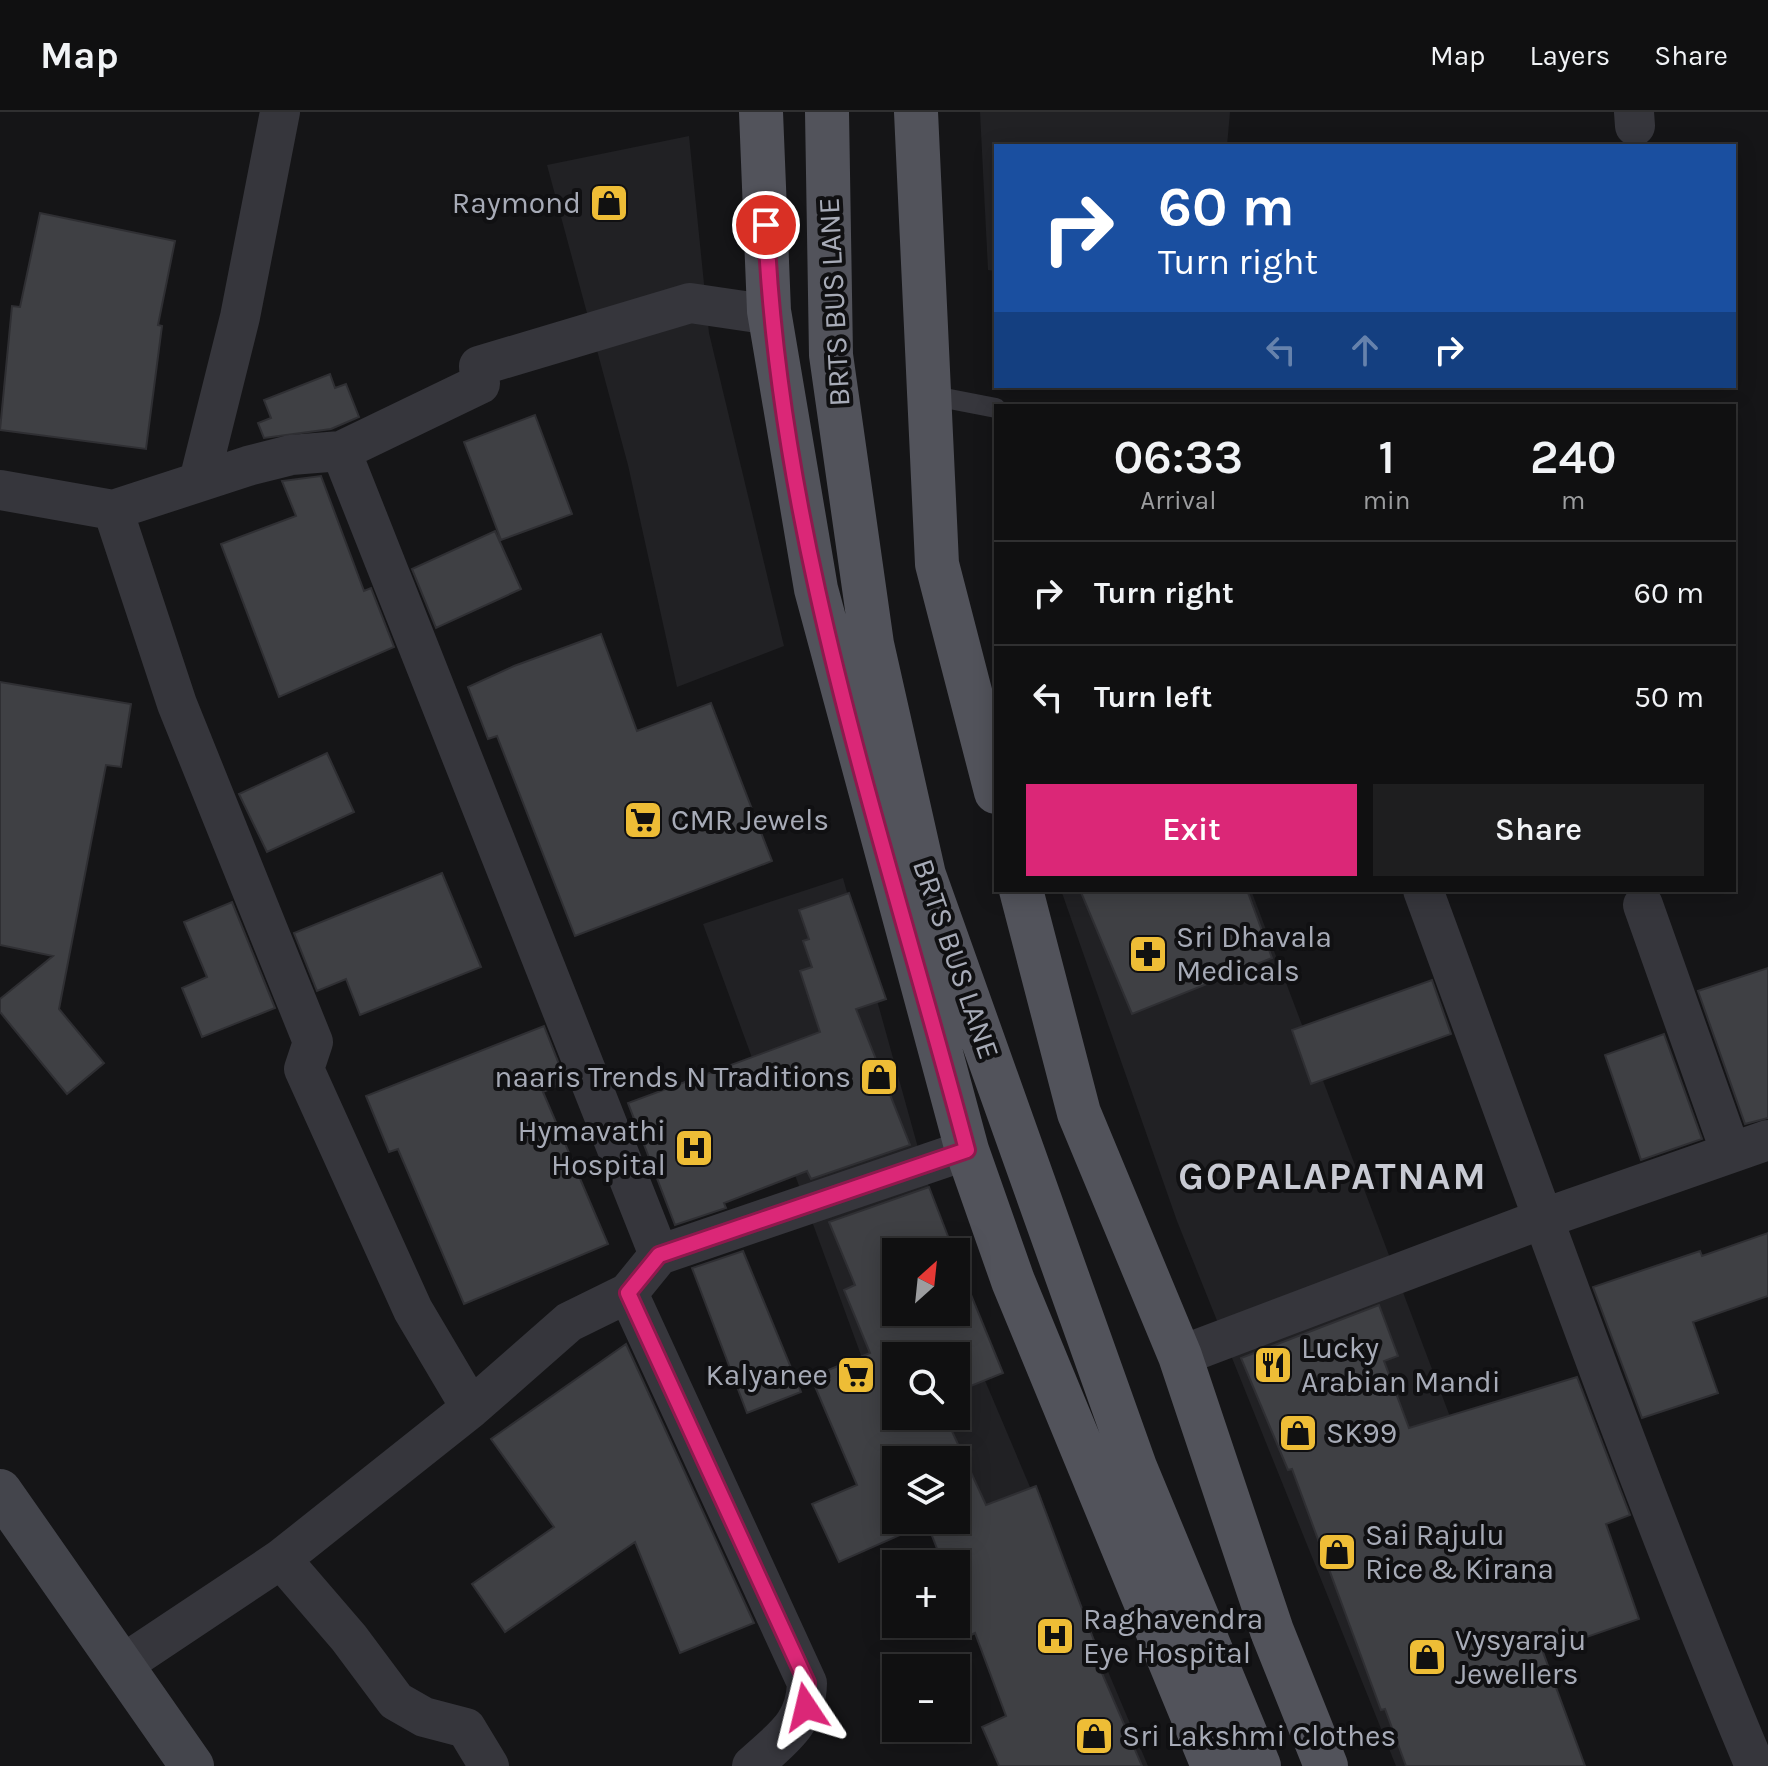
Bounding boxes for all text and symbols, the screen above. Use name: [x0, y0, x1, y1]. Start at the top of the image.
text: Map: [40, 33, 119, 78]
text: Map: [1430, 39, 1485, 72]
text: Layers: [1529, 39, 1610, 72]
text: Share: [1654, 39, 1728, 72]
text: 60 m: [1158, 174, 1295, 239]
icon: right: [1026, 176, 1130, 280]
shop icon: Raymond: [588, 182, 630, 224]
place label: Raymond: [452, 185, 581, 221]
pin: [732, 191, 800, 259]
street label: BRTS BUS LANE: [811, 196, 857, 408]
icon: arrive: [744, 203, 788, 247]
text: Turn right: [1158, 241, 1318, 283]
icon: left: [1259, 328, 1303, 372]
icon: ahead: [1343, 328, 1387, 372]
icon: right: [1427, 328, 1471, 372]
text: 06:33: [1113, 429, 1243, 485]
text: 1: [1378, 429, 1395, 485]
text: 240: [1530, 429, 1617, 485]
text: Arrival: [1140, 485, 1216, 516]
text: min: [1363, 485, 1410, 516]
text: m: [1561, 485, 1585, 516]
icon: right: [1026, 571, 1070, 615]
text: Turn right: [1094, 575, 1234, 611]
text: 60 m: [1634, 575, 1704, 611]
icon: left: [1026, 675, 1070, 719]
text: Turn left: [1094, 679, 1212, 715]
text: 50 m: [1634, 679, 1704, 715]
button: Exit: [1026, 784, 1357, 876]
button: Share: [1373, 784, 1704, 876]
supermarket icon: CMR Jewels: [622, 799, 664, 841]
place label: CMR Jewels: [671, 802, 829, 838]
street label: BRTS BUS LANE: [905, 854, 1007, 1064]
place label: Sri Dhavala Medicals: [1176, 919, 1332, 989]
pharmacy icon: Sri Dhavala Medicals: [1127, 933, 1169, 975]
shop icon: naaris Trends N Traditions: [858, 1056, 900, 1098]
place label: naaris Trends N Traditions: [494, 1059, 851, 1095]
place label: Hymavathi Hospital: [517, 1113, 666, 1183]
hospital icon: Hymavathi Hospital: [673, 1127, 715, 1169]
district label: GOPALAPATNAM: [1178, 1154, 1488, 1199]
north arrow: [882, 1238, 970, 1326]
map controls: [882, 1238, 970, 1742]
place label: Lucky Arabian Mandi: [1301, 1330, 1501, 1400]
button: search: [882, 1342, 970, 1430]
restaurant icon: Lucky Arabian Mandi: [1252, 1344, 1294, 1386]
supermarket icon: Kalyanee: [835, 1354, 877, 1396]
place label: Kalyanee: [705, 1357, 828, 1393]
shop icon: SK99: [1277, 1412, 1319, 1454]
place label: SK99: [1326, 1415, 1397, 1451]
button: layers: [882, 1446, 970, 1534]
place label: Sai Rajulu Rice & Kirana: [1365, 1517, 1554, 1587]
shop icon: Sai Rajulu Rice & Kirana: [1316, 1531, 1358, 1573]
button: +: [882, 1550, 970, 1638]
place label: Raghavendra Eye Hospital: [1083, 1601, 1263, 1671]
hospital icon: Raghavendra Eye Hospital: [1034, 1615, 1076, 1657]
place label: Vysyaraju Jewellers: [1455, 1622, 1586, 1692]
shop icon: Vysyaraju Jewellers: [1406, 1636, 1448, 1678]
button: −: [882, 1654, 970, 1742]
position arrow: [764, 1665, 848, 1749]
shop icon: Sri Lakshmi Clothes: [1073, 1715, 1115, 1757]
place label: Sri Lakshmi Clothes: [1122, 1718, 1396, 1754]

